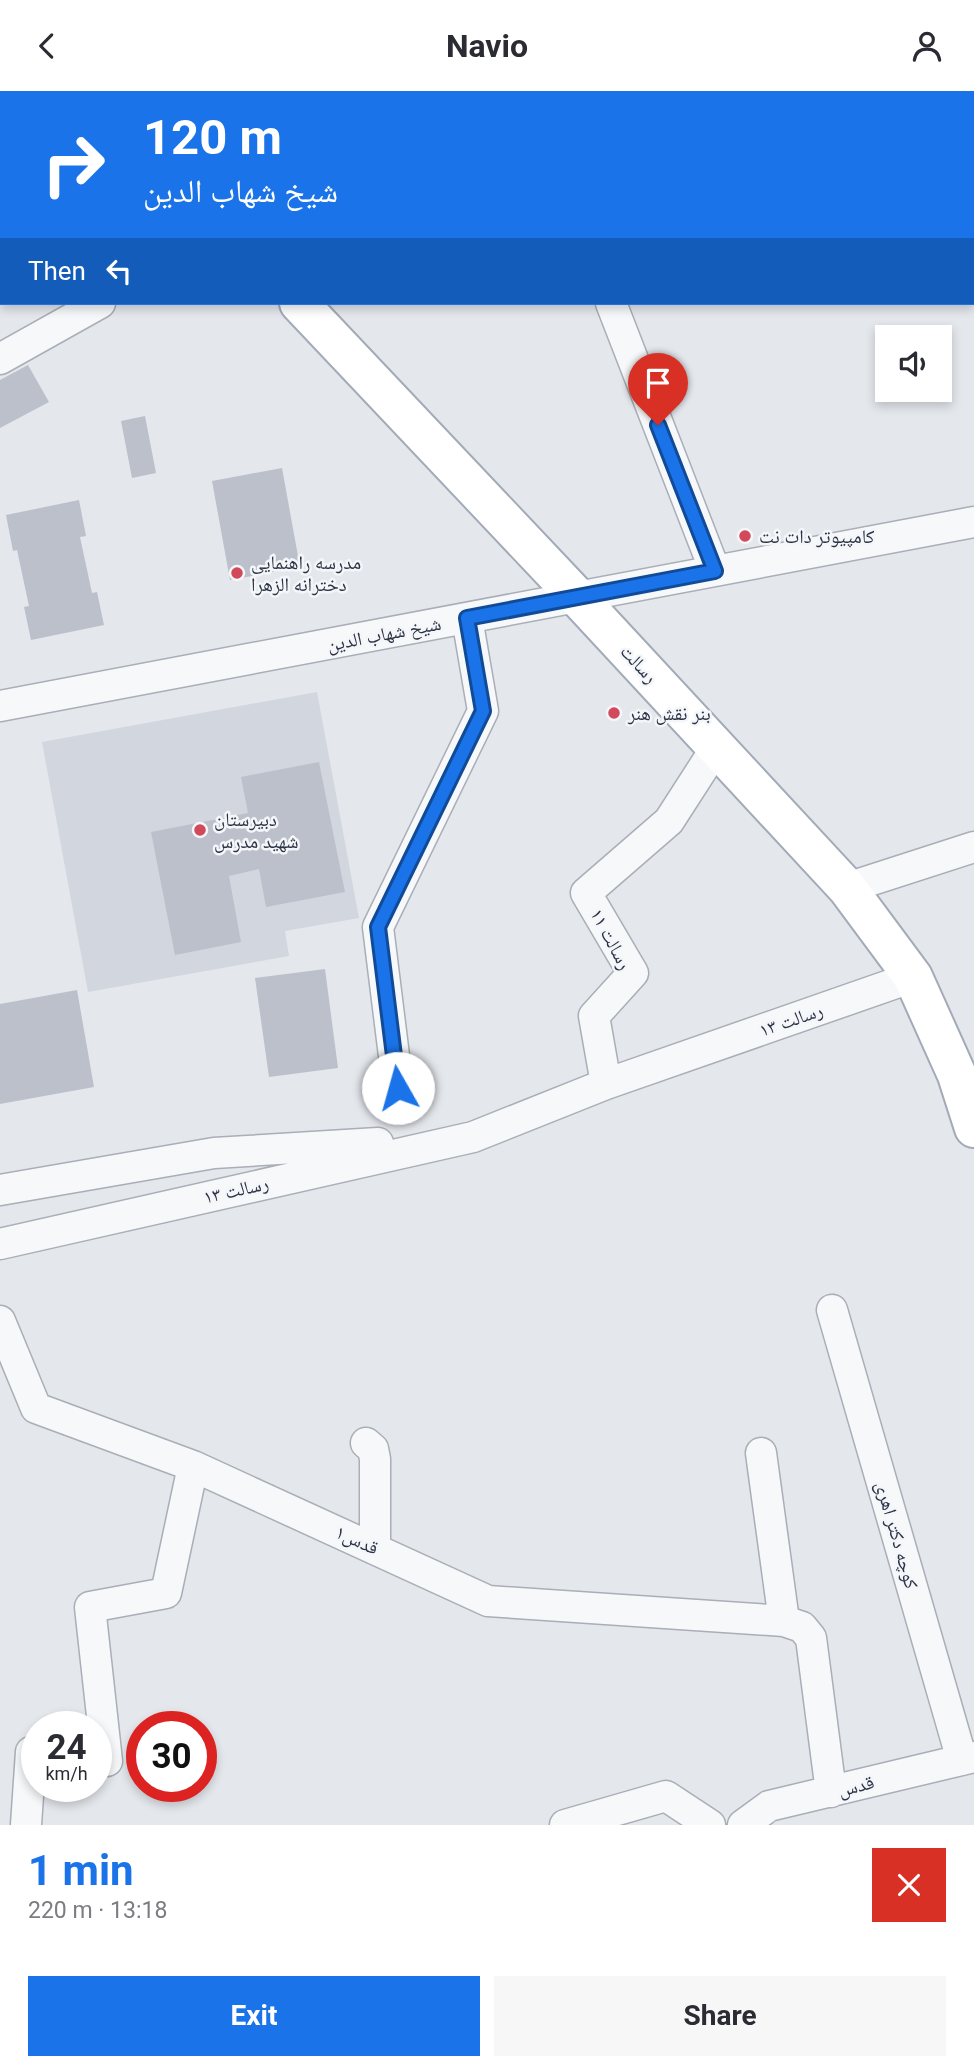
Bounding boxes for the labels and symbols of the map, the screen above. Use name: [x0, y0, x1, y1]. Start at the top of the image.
pin: [628, 353, 688, 425]
place label: کامپیوتر دات نت: [759, 525, 874, 548]
marker: کامپیوتر دات نت: [737, 528, 753, 544]
place label: مدرسه راهنمایی دخترانه الزهرا: [251, 551, 361, 596]
marker: مدرسه راهنمایی دخترانه الزهرا: [229, 565, 245, 581]
street label: شیخ شهاب الدین: [325, 612, 443, 657]
street label: رسالت: [616, 640, 662, 688]
place label: بنر نقش هنر: [627, 702, 711, 725]
marker: بنر نقش هنر: [606, 705, 622, 721]
place label: دبیرستان شهید مدرس: [214, 808, 299, 853]
marker: دبیرستان شهید مدرس: [192, 822, 208, 838]
street label: رسالت ۱۱: [585, 904, 637, 974]
street label: رسالت ۱۳: [756, 998, 826, 1042]
position arrow: [361, 1051, 435, 1125]
street label: رسالت ۱۳: [201, 1171, 271, 1209]
street label: کوچه دکتر اهری: [871, 1479, 923, 1592]
street label: قدس۱: [332, 1520, 382, 1560]
speed limit sign: 30: [126, 1711, 217, 1802]
street label: قدس: [836, 1770, 876, 1802]

